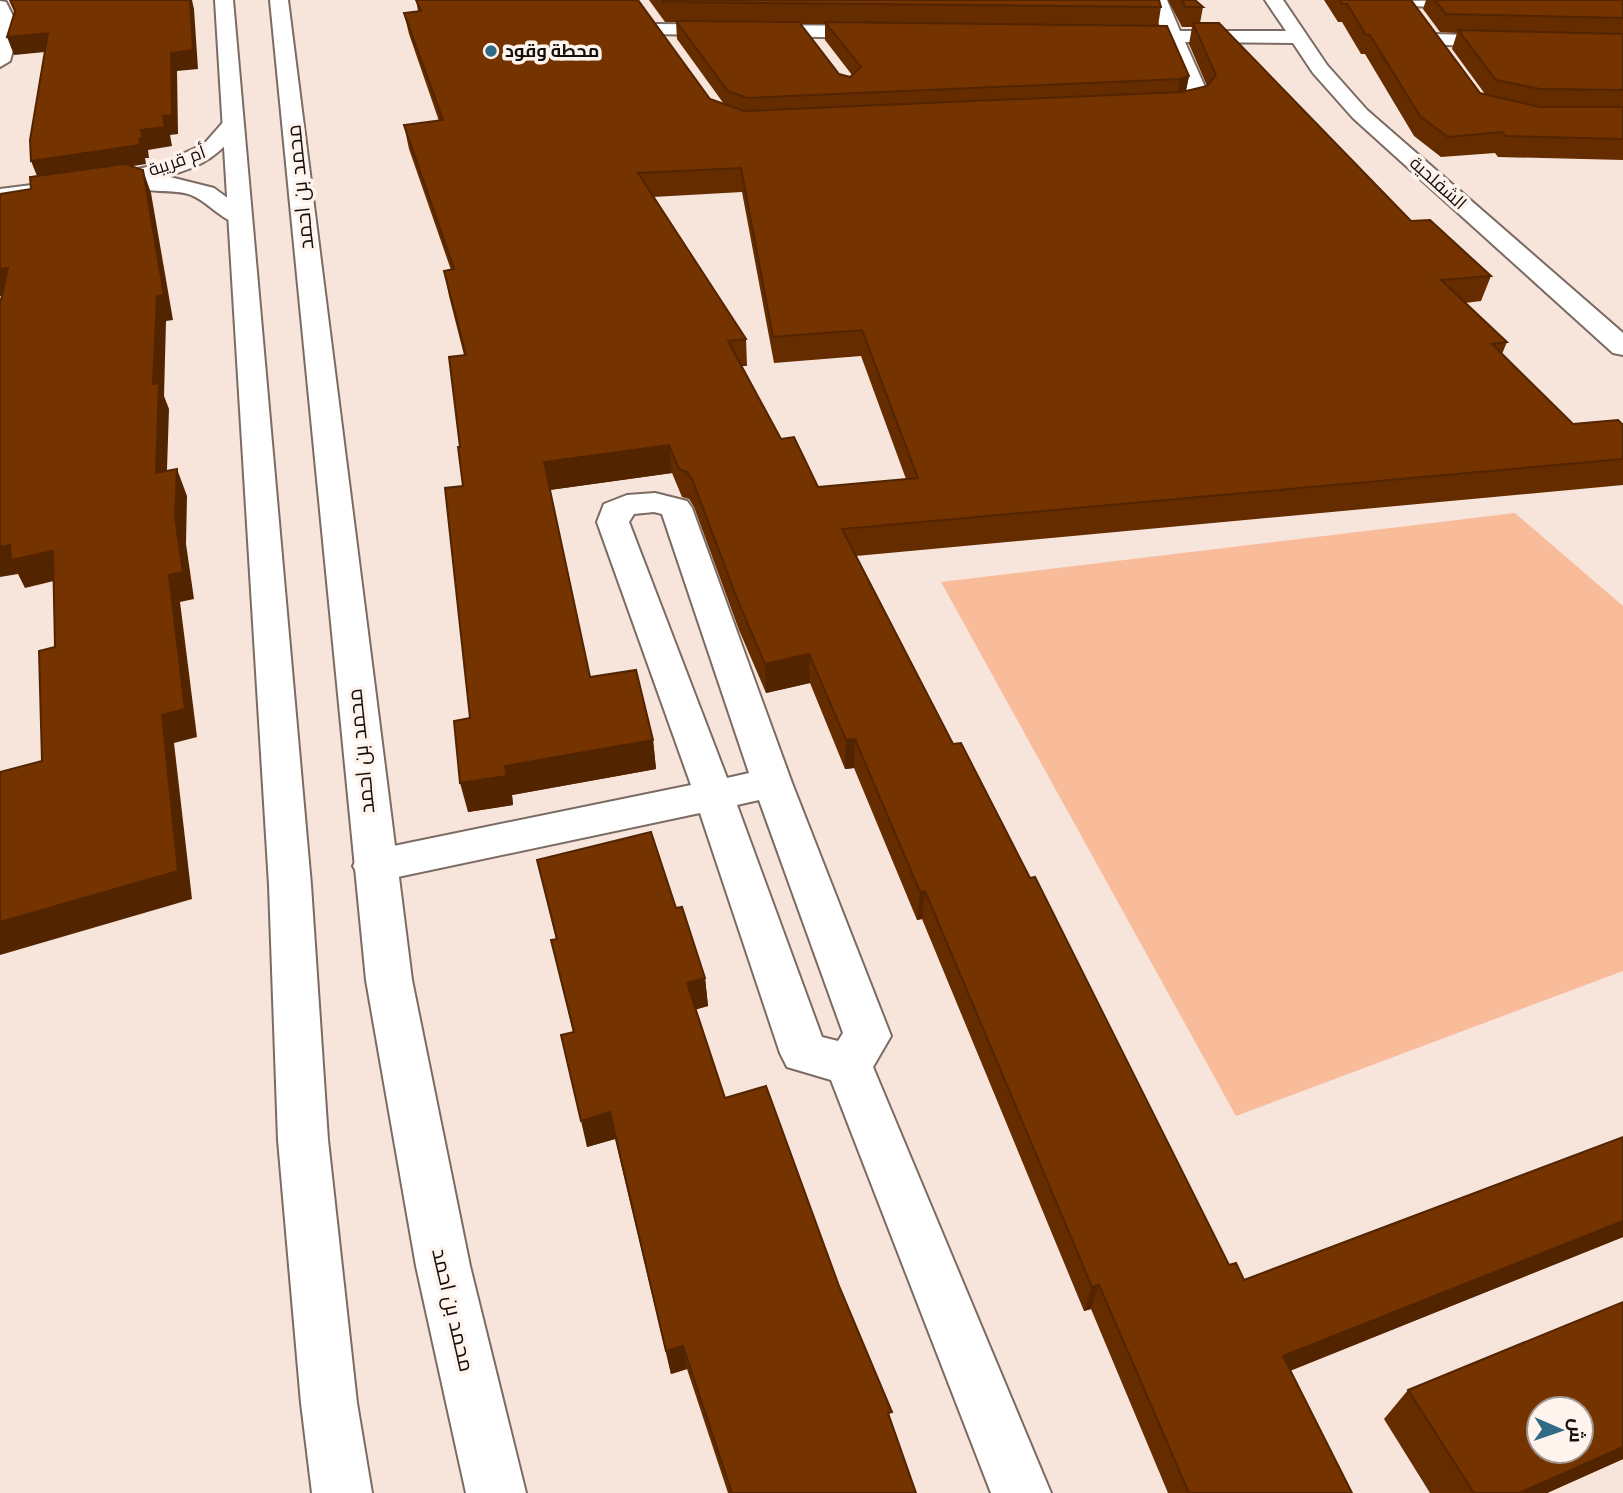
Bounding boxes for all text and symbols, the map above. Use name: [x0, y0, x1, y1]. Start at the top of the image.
place label: محطة وقود: [505, 38, 599, 63]
marker: محطة وقود: [483, 43, 499, 59]
street label: محمد بن احمد: [279, 123, 320, 251]
street label: أم قريبة: [145, 139, 209, 182]
street label: الشفلحية: [1404, 150, 1472, 215]
street label: محمد بن احمد: [340, 687, 381, 815]
street label: محمد بن احمد: [425, 1245, 482, 1374]
north arrow: [1525, 1395, 1595, 1465]
text: ش: [1563, 1418, 1590, 1443]

